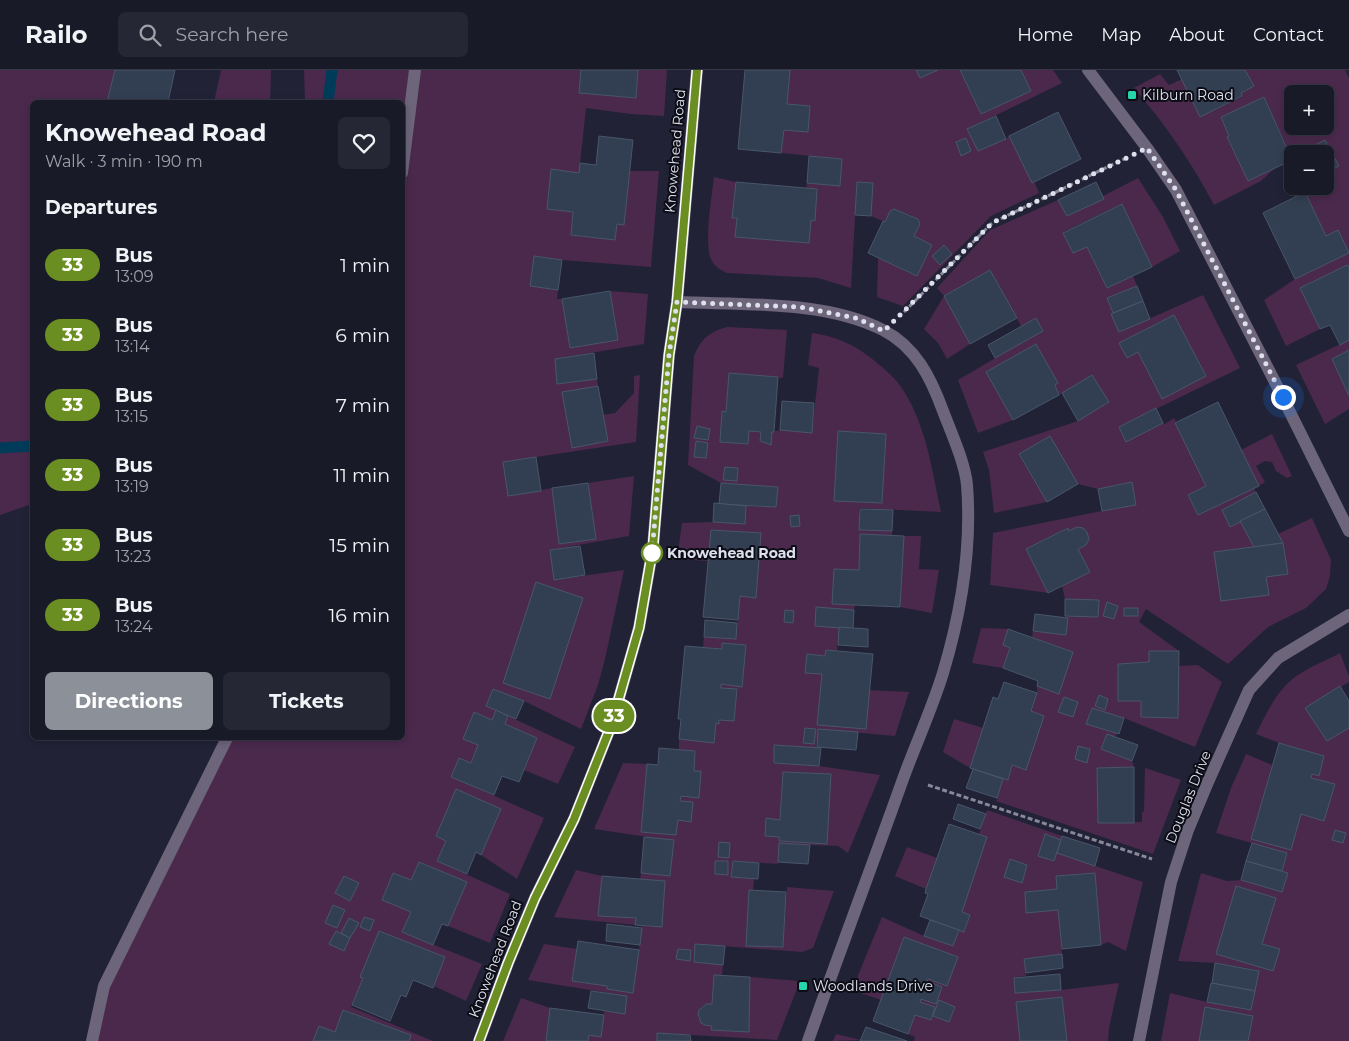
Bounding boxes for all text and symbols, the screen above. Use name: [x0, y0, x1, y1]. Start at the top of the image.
search box: [118, 12, 468, 57]
text: Railo: [25, 20, 88, 49]
icon: search: [136, 21, 164, 49]
text: Search here: [176, 23, 289, 46]
text: Home: [1017, 24, 1073, 46]
text: Map: [1101, 24, 1141, 46]
text: About: [1169, 24, 1225, 46]
text: Contact: [1253, 24, 1324, 46]
map controls: [1284, 85, 1334, 195]
button: +: [1284, 85, 1334, 135]
place label: Kilburn Road: [1142, 86, 1234, 104]
street label: Knowehead Road: [661, 88, 689, 214]
marker: Kilburn Road: [1126, 89, 1138, 101]
button: heart: [338, 117, 390, 169]
text: Knowehead Road: [45, 118, 266, 147]
button: −: [1284, 145, 1334, 195]
text: Walk · 3 min · 190 m: [45, 152, 203, 171]
text: Departures: [45, 196, 157, 219]
text: Bus: [115, 244, 153, 267]
text: 33: [62, 254, 83, 276]
text: 1 min: [340, 254, 390, 277]
text: 13:09: [115, 267, 154, 286]
text: Bus: [115, 314, 153, 337]
text: 33: [62, 324, 83, 346]
text: 6 min: [335, 324, 390, 347]
text: 13:14: [115, 337, 150, 356]
text: Bus: [115, 384, 153, 407]
your location: [1271, 385, 1296, 410]
text: 33: [62, 394, 83, 416]
text: 7 min: [336, 394, 390, 417]
text: 13:15: [115, 407, 148, 426]
text: Bus: [115, 454, 153, 477]
text: 33: [62, 464, 83, 486]
text: 11 min: [333, 464, 390, 487]
text: 13:19: [115, 477, 149, 496]
text: Bus: [115, 524, 153, 547]
text: 33: [62, 534, 83, 556]
text: 15 min: [329, 534, 390, 557]
marker: Knowehead Road: [641, 542, 663, 564]
place label: Knowehead Road: [667, 544, 796, 562]
text: 13:23: [115, 547, 151, 566]
text: Bus: [115, 594, 153, 617]
text: 33: [62, 604, 83, 626]
text: 16 min: [328, 604, 390, 627]
text: 13:24: [115, 617, 153, 636]
button: Directions: [45, 672, 213, 730]
button: Tickets: [223, 672, 390, 730]
line badge: 33: [592, 700, 636, 732]
text: 33: [603, 705, 625, 727]
street label: Douglas Drive: [1161, 748, 1215, 846]
street label: Knowehead Road: [464, 898, 526, 1020]
place label: Woodlands Drive: [813, 977, 933, 995]
marker: Woodlands Drive: [797, 980, 809, 992]

